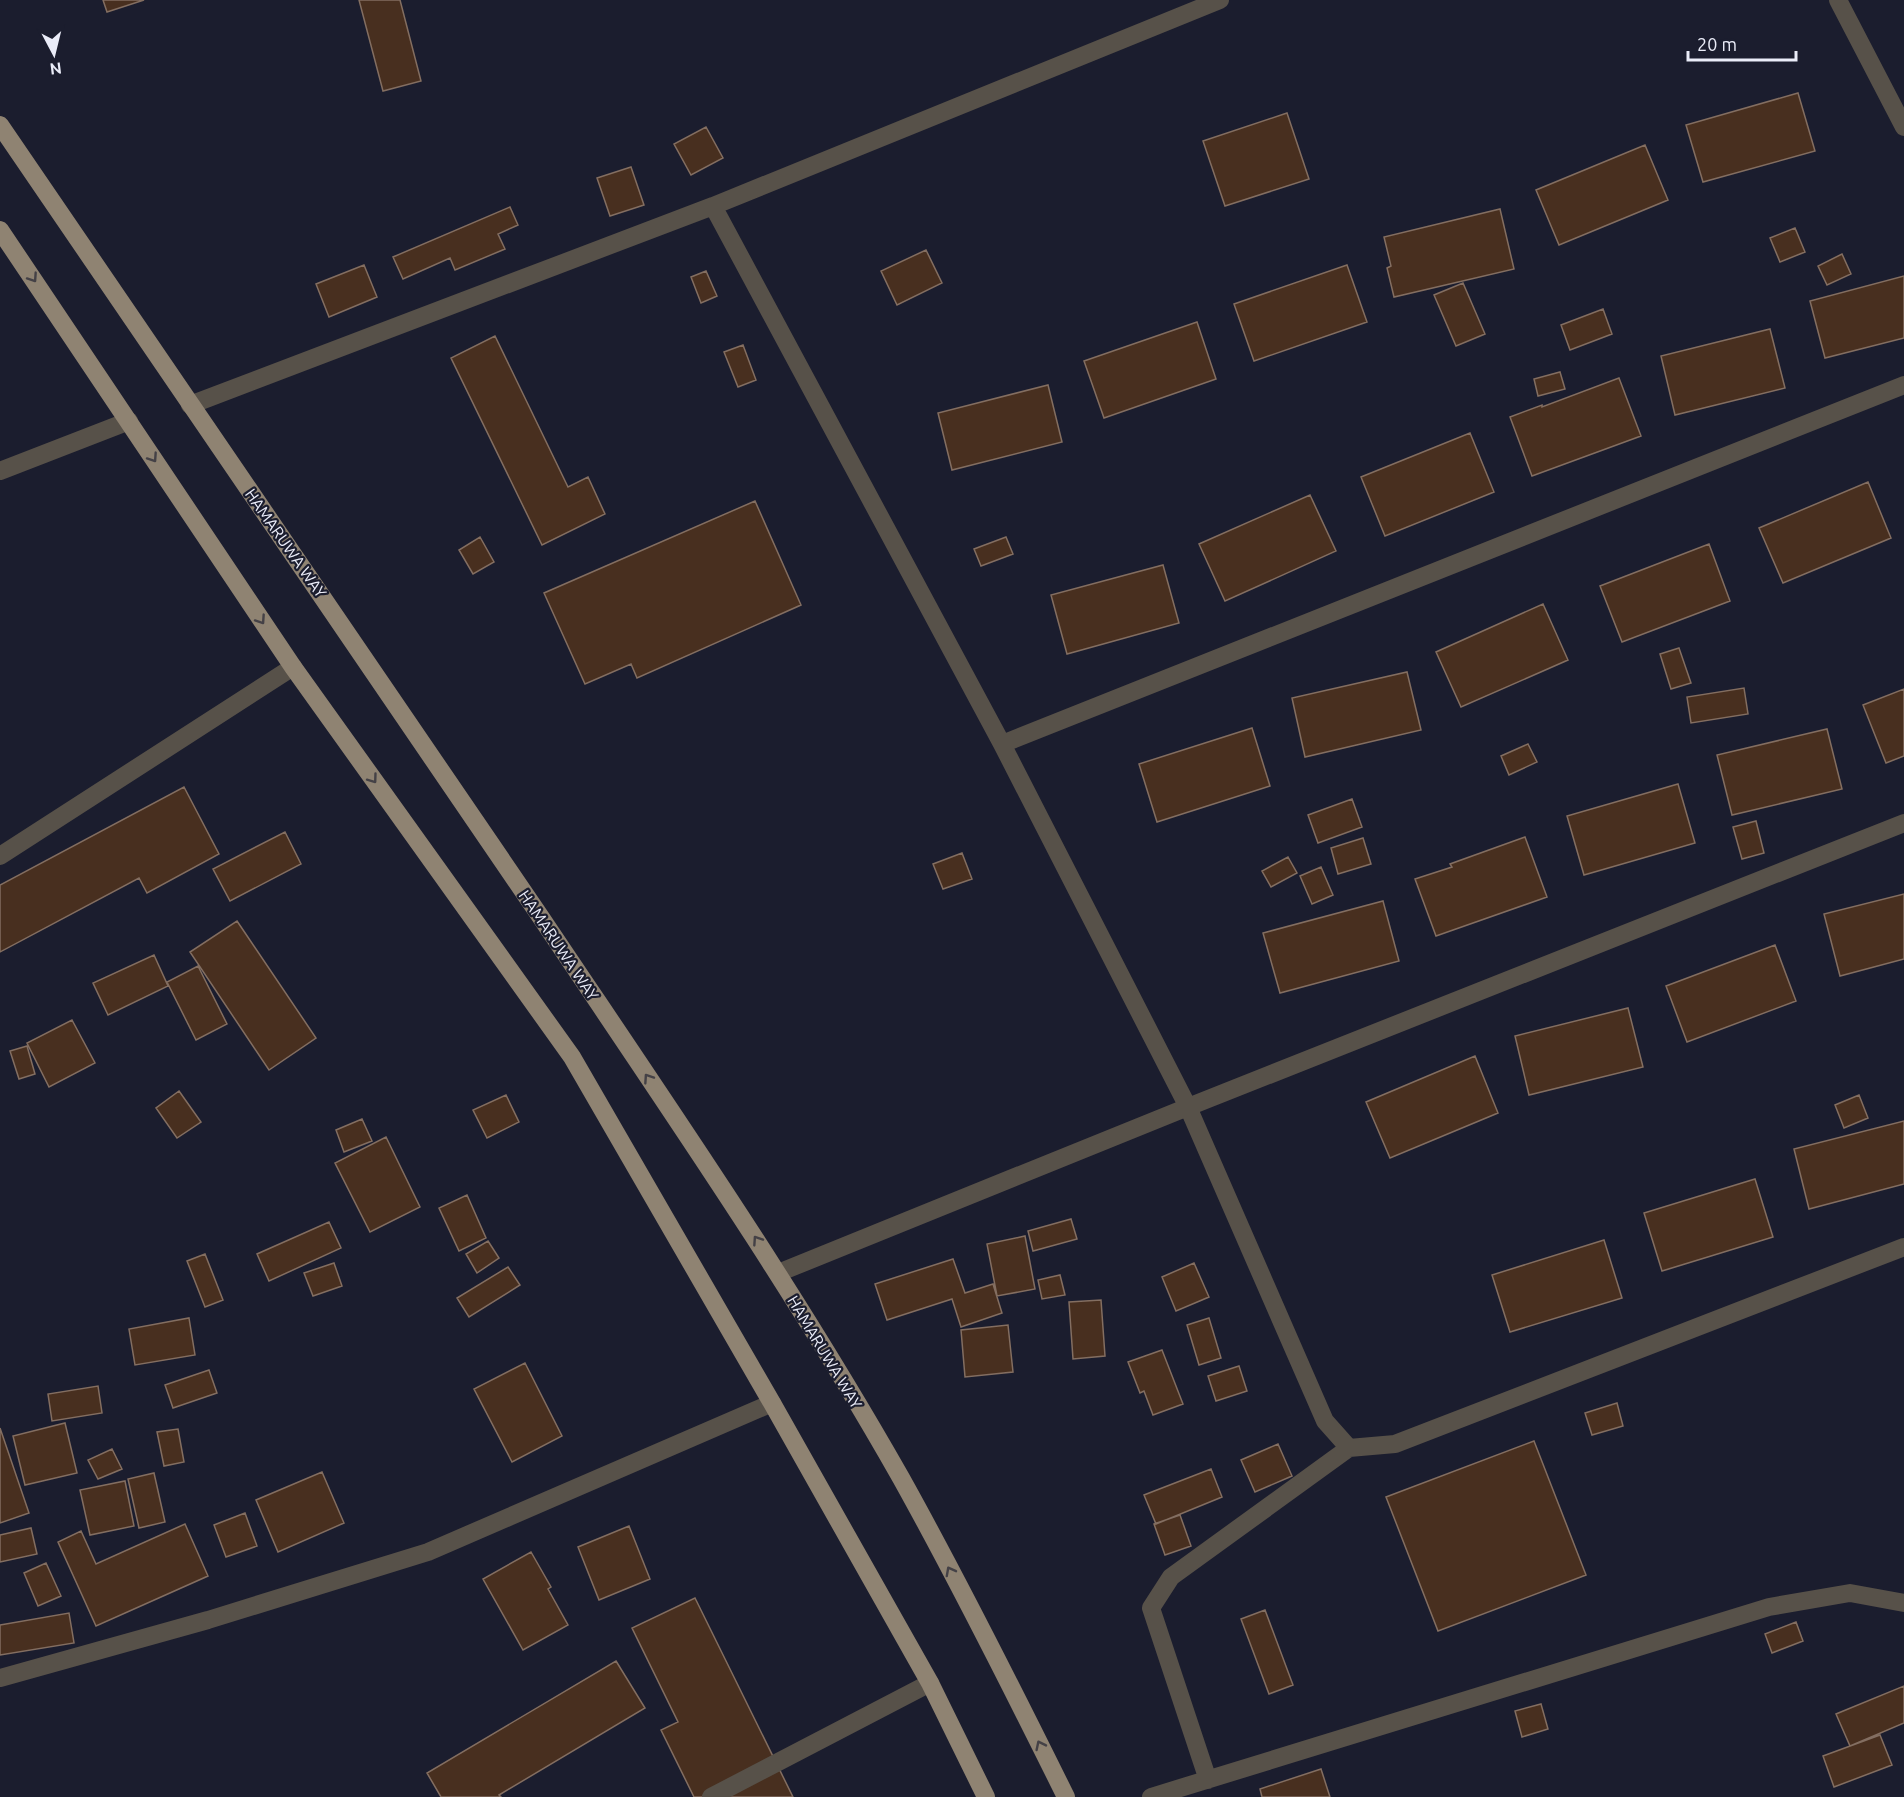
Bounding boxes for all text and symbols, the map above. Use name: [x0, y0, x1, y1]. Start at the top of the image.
north arrow: [24, 24, 84, 84]
scale bar: [1688, 24, 1796, 62]
text: 20 m: [1697, 34, 1737, 54]
text: N: [49, 59, 63, 79]
one-way arrow: [25, 272, 36, 283]
one-way arrow: [146, 451, 157, 462]
street label: HAMARUWA WAY: [242, 485, 331, 601]
one-way arrow: [254, 613, 265, 624]
one-way arrow: [366, 773, 377, 784]
street label: HAMARUWA WAY: [516, 887, 603, 1004]
one-way arrow: [644, 1074, 655, 1085]
one-way arrow: [752, 1236, 764, 1246]
street label: HAMARUWA WAY: [784, 1292, 866, 1412]
one-way arrow: [946, 1567, 957, 1578]
one-way arrow: [1036, 1740, 1047, 1751]

